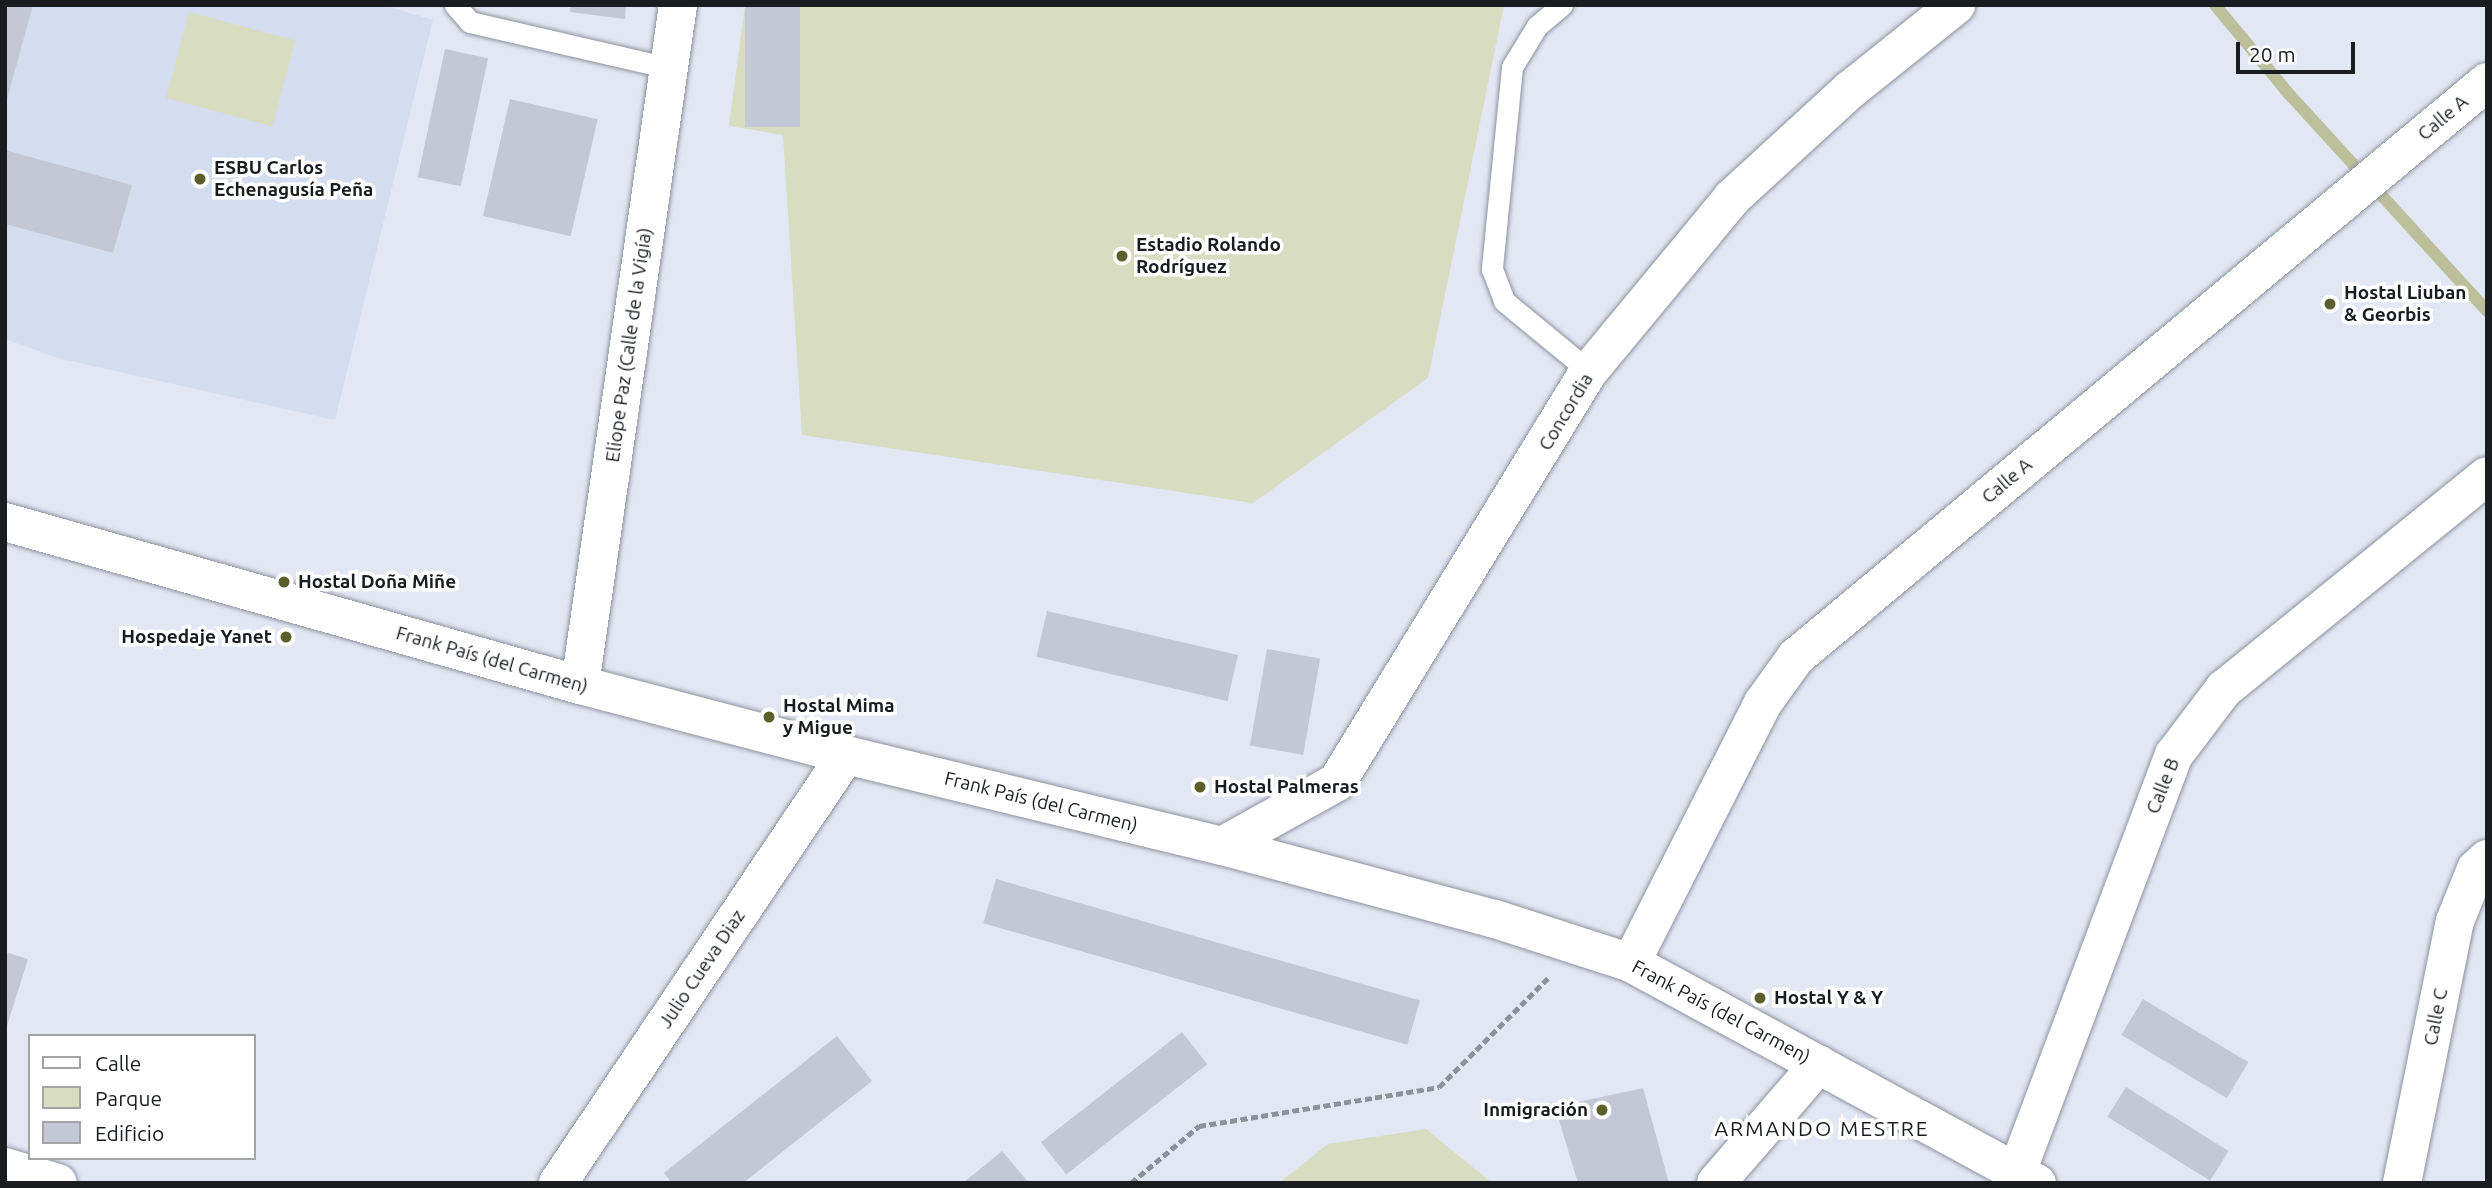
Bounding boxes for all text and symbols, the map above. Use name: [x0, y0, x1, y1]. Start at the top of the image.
scale bar: [2240, 28, 2359, 72]
text: 20 m: [2249, 42, 2296, 66]
street label: Calle A: [2413, 90, 2473, 146]
place label: ESBU Carlos Echenagusía Peña: [214, 157, 373, 201]
marker: ESBU Carlos Echenagusía Peña: [192, 171, 208, 187]
street label: Eliope Paz (Calle de la Vigía): [601, 226, 657, 464]
place label: Estadio Rolando Rodríguez: [1136, 234, 1281, 278]
marker: Estadio Rolando Rodríguez: [1114, 248, 1130, 264]
place label: Hostal Liuban & Georbis: [2344, 282, 2466, 326]
marker: Hostal Liuban & Georbis: [2322, 296, 2338, 312]
street label: Concordia: [1534, 369, 1598, 455]
street label: Calle A: [1977, 453, 2037, 509]
place label: Hostal Doña Miñe: [298, 571, 456, 593]
marker: Hostal Doña Miñe: [276, 574, 292, 590]
street label: Frank País (del Carmen): [393, 622, 591, 698]
place label: Hospedaje Yanet: [121, 626, 272, 648]
marker: Hospedaje Yanet: [278, 629, 294, 645]
place label: Hostal Mima y Migue: [783, 695, 895, 739]
marker: Hostal Mima y Migue: [761, 709, 777, 725]
street label: Calle B: [2142, 755, 2184, 817]
street label: Frank País (del Carmen): [942, 767, 1140, 837]
place label: Hostal Palmeras: [1214, 776, 1359, 798]
marker: Hostal Palmeras: [1192, 779, 1208, 795]
street label: Julio Cueva Diaz: [654, 905, 750, 1033]
street label: Frank País (del Carmen): [1628, 955, 1814, 1069]
street label: Calle C: [2419, 986, 2453, 1048]
place label: Hostal Y & Y: [1774, 987, 1883, 1009]
marker: Hostal Y & Y: [1752, 990, 1768, 1006]
legend: [28, 1034, 256, 1160]
text: Calle: [95, 1051, 141, 1075]
text: Parque: [95, 1086, 162, 1110]
place label: Inmigración: [1483, 1099, 1588, 1121]
marker: Inmigración: [1594, 1102, 1610, 1118]
district label: ARMANDO MESTRE: [1716, 1115, 1928, 1141]
text: Edificio: [95, 1121, 164, 1145]

